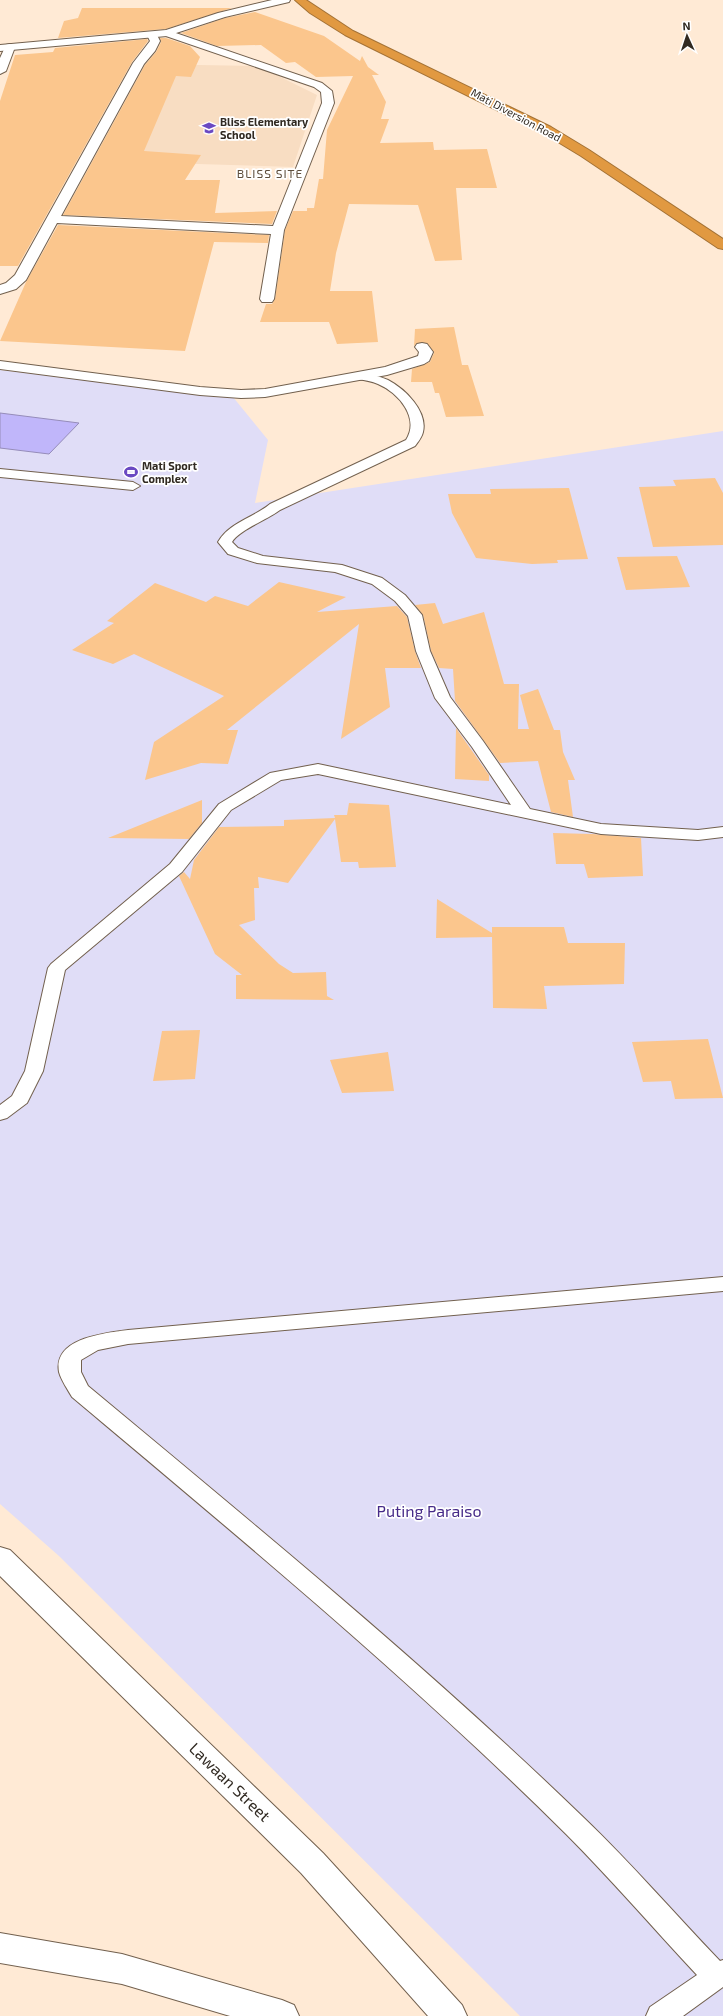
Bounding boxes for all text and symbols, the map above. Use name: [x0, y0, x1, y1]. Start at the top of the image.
north arrow: [667, 16, 707, 56]
text: N: [682, 19, 691, 32]
street label: Mati Diversion Road: [469, 85, 563, 144]
place label: Bliss Elementary School: [220, 115, 309, 141]
school or university icon: Bliss Elementary School: [201, 120, 217, 136]
district label: BLISS SITE: [237, 166, 303, 180]
place label: Mati Sport Complex: [142, 459, 197, 485]
sports icon: Mati Sport Complex: [123, 464, 139, 480]
park label: Puting Paraiso: [377, 1501, 481, 1520]
street label: Lawaan Street: [186, 1738, 275, 1825]

